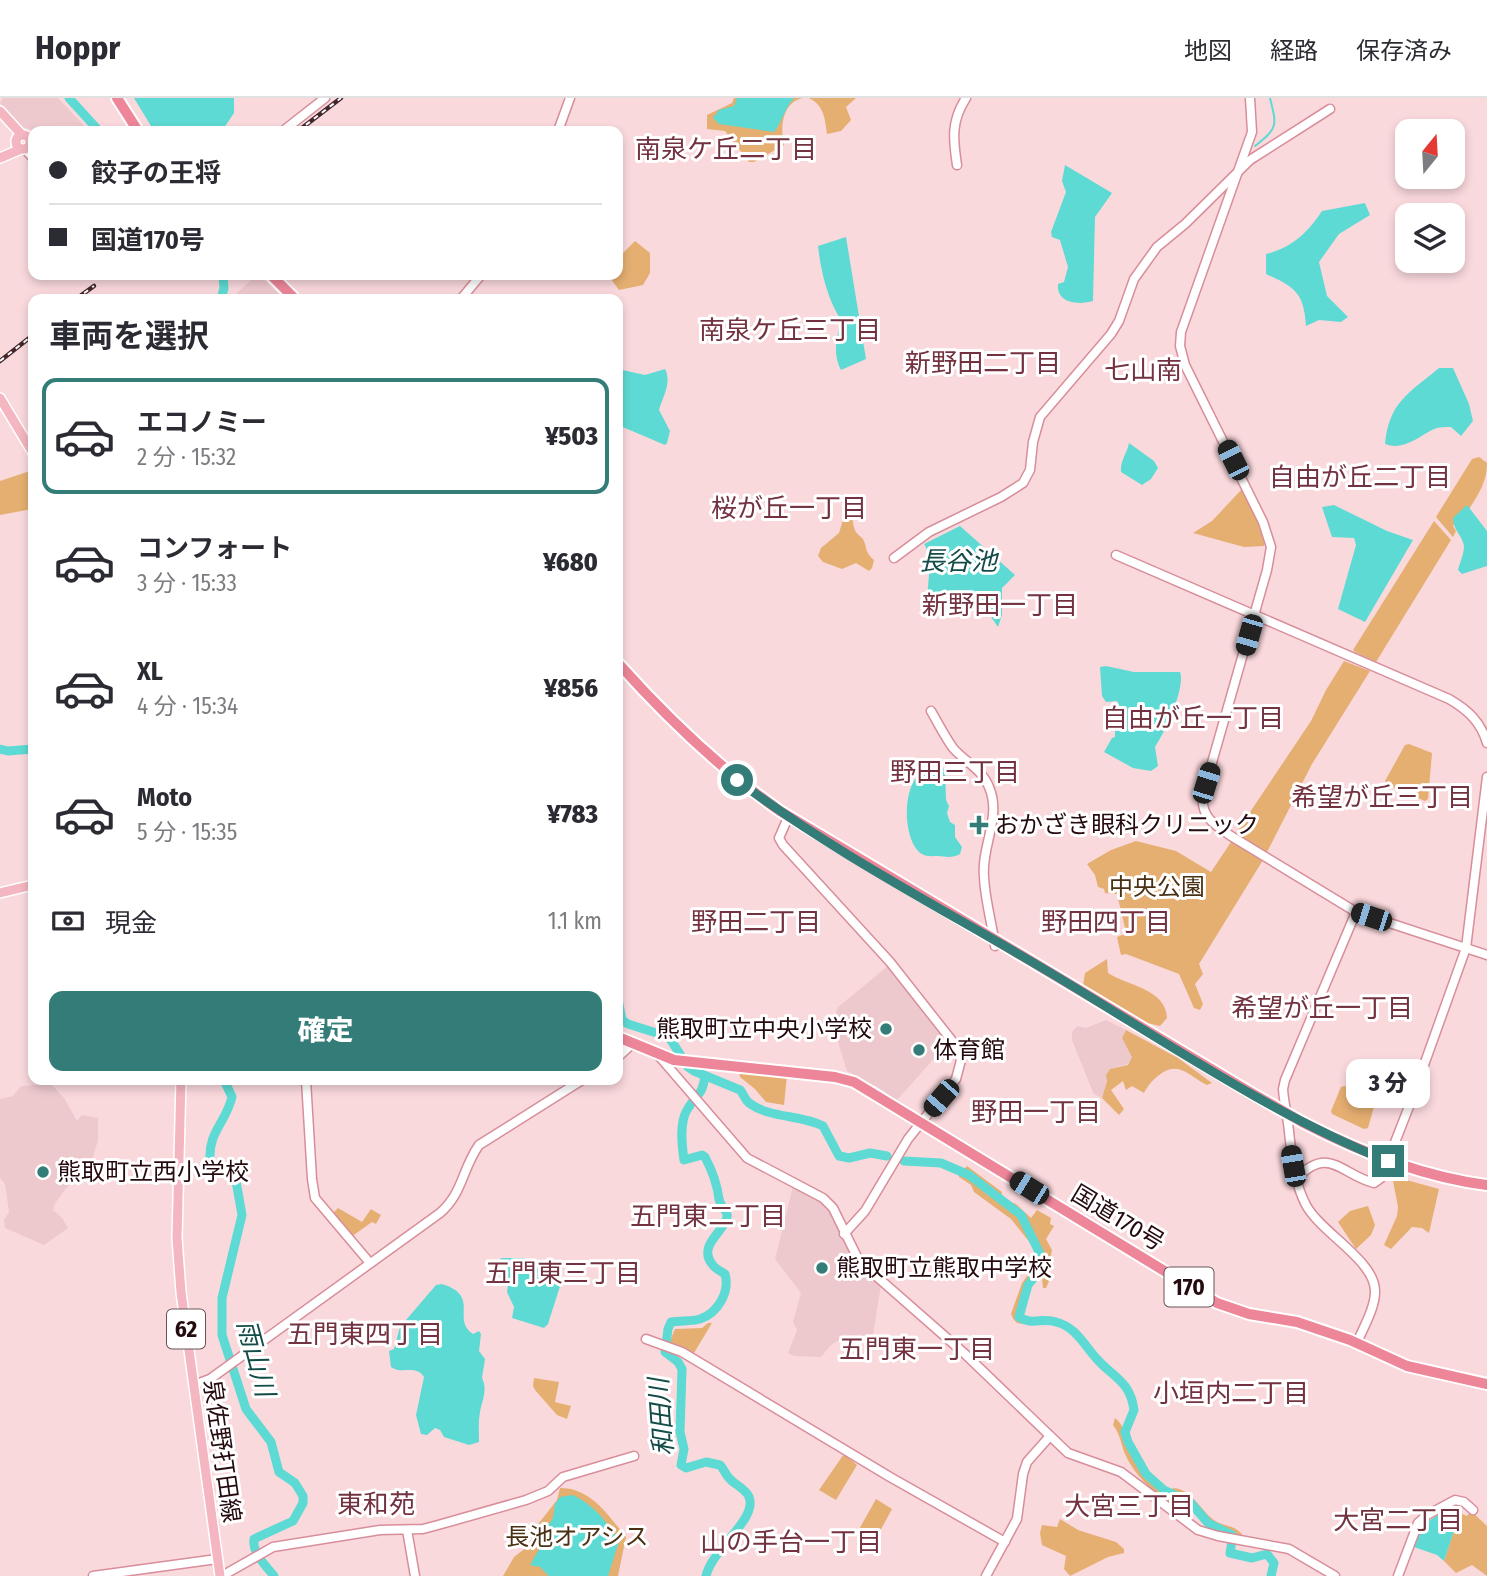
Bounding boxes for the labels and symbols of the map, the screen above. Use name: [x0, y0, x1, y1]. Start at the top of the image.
north arrow: [1395, 119, 1465, 189]
district label: 南泉ケ丘二丁目: [635, 134, 817, 165]
district label: 南泉ケ丘三丁目: [699, 315, 881, 346]
district label: 新野田二丁目: [905, 348, 1061, 379]
district label: 七山南: [1104, 355, 1182, 386]
car: [1215, 437, 1252, 483]
district label: 自由が丘二丁目: [1269, 462, 1451, 493]
district label: 桜が丘一丁目: [711, 493, 867, 524]
water label: 長谷池: [919, 546, 1000, 577]
district label: 新野田一丁目: [922, 590, 1078, 621]
car: [1234, 612, 1265, 658]
district label: 自由が丘一丁目: [1102, 703, 1284, 734]
district label: 野田三丁目: [890, 757, 1020, 788]
car: [1190, 760, 1223, 806]
route start: [721, 764, 753, 796]
district label: 希望が丘三丁目: [1291, 782, 1473, 813]
place label: おかざき眼科クリニック: [995, 811, 1259, 839]
marker: おかざき眼科クリニック: [969, 815, 989, 835]
park label: 中央公園: [1109, 873, 1205, 901]
car: [1348, 901, 1395, 933]
district label: 野田二丁目: [691, 907, 821, 938]
district label: 野田四丁目: [1041, 907, 1171, 938]
district label: 希望が丘一丁目: [1231, 993, 1413, 1024]
place label: 熊取町立中央小学校: [656, 1015, 872, 1043]
marker: 熊取町立中央小学校: [878, 1021, 894, 1037]
place label: 体育館: [933, 1036, 1005, 1064]
marker: 体育館: [911, 1042, 927, 1058]
callout: 3 分: [1346, 1060, 1430, 1108]
car: [920, 1075, 963, 1121]
district label: 野田一丁目: [971, 1097, 1101, 1128]
car: [1280, 1143, 1307, 1189]
route end: [1372, 1145, 1404, 1177]
place label: 熊取町立西小学校: [57, 1158, 249, 1186]
marker: 熊取町立西小学校: [35, 1164, 51, 1180]
car: [1006, 1168, 1053, 1208]
street label: 国道170号: [1067, 1179, 1169, 1257]
district label: 五門東二丁目: [630, 1201, 786, 1232]
place label: 熊取町立熊取中学校: [836, 1254, 1052, 1282]
district label: 五門東三丁目: [485, 1258, 641, 1289]
marker: 熊取町立熊取中学校: [814, 1260, 830, 1276]
road number: 170: [1164, 1268, 1214, 1306]
road number: 62: [167, 1310, 205, 1348]
water label: 雨山川: [230, 1316, 281, 1403]
district label: 五門東四丁目: [287, 1319, 443, 1350]
district label: 五門東一丁目: [839, 1334, 995, 1365]
water label: 和田川: [643, 1374, 680, 1457]
street label: 泉佐野打田線: [198, 1378, 246, 1524]
district label: 小垣内二丁目: [1153, 1378, 1309, 1409]
district label: 東和苑: [337, 1489, 415, 1520]
district label: 大宮三丁目: [1064, 1491, 1194, 1522]
district label: 大宮二丁目: [1333, 1505, 1463, 1536]
park label: 長池オアシス: [505, 1523, 649, 1551]
district label: 山の手台一丁目: [700, 1527, 882, 1558]

